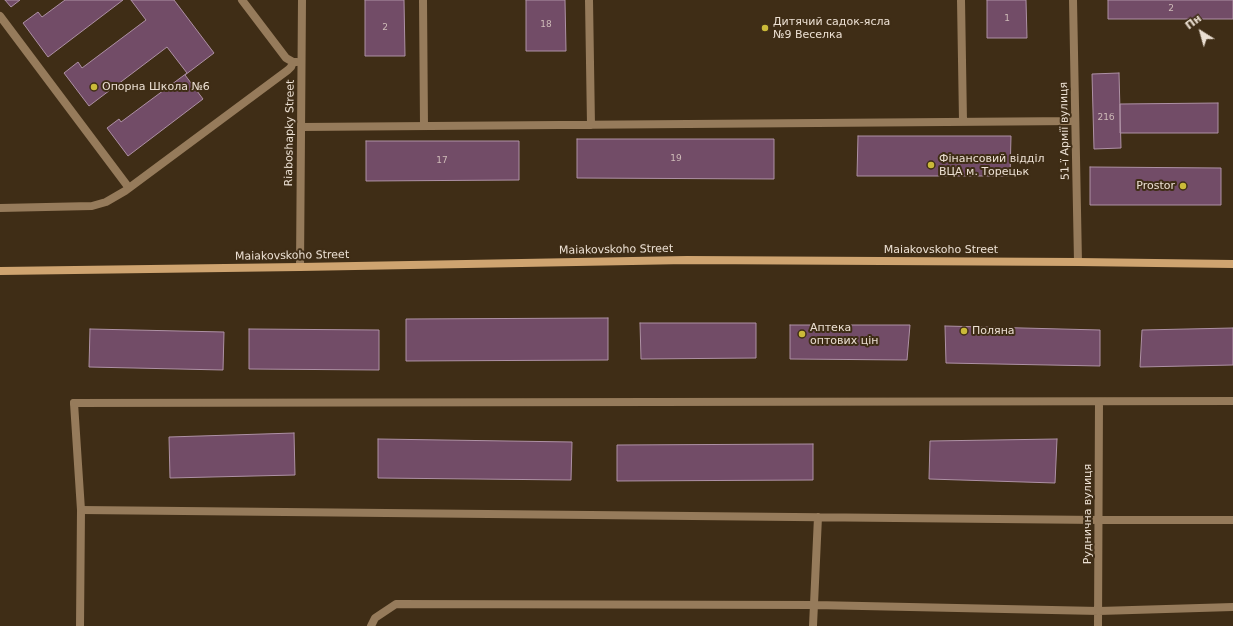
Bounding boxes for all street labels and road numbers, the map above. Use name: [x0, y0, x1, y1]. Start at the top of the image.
street label: Riaboshapky Street: [282, 79, 298, 187]
street label: 51-ї Армії вулиця: [1058, 82, 1072, 180]
street label: Maiakovskoho Street: [559, 242, 673, 258]
street label: Maiakovskoho Street: [884, 243, 998, 257]
street label: Maiakovskoho Street: [235, 248, 349, 264]
street label: Руднична вулиця: [1081, 464, 1095, 564]

